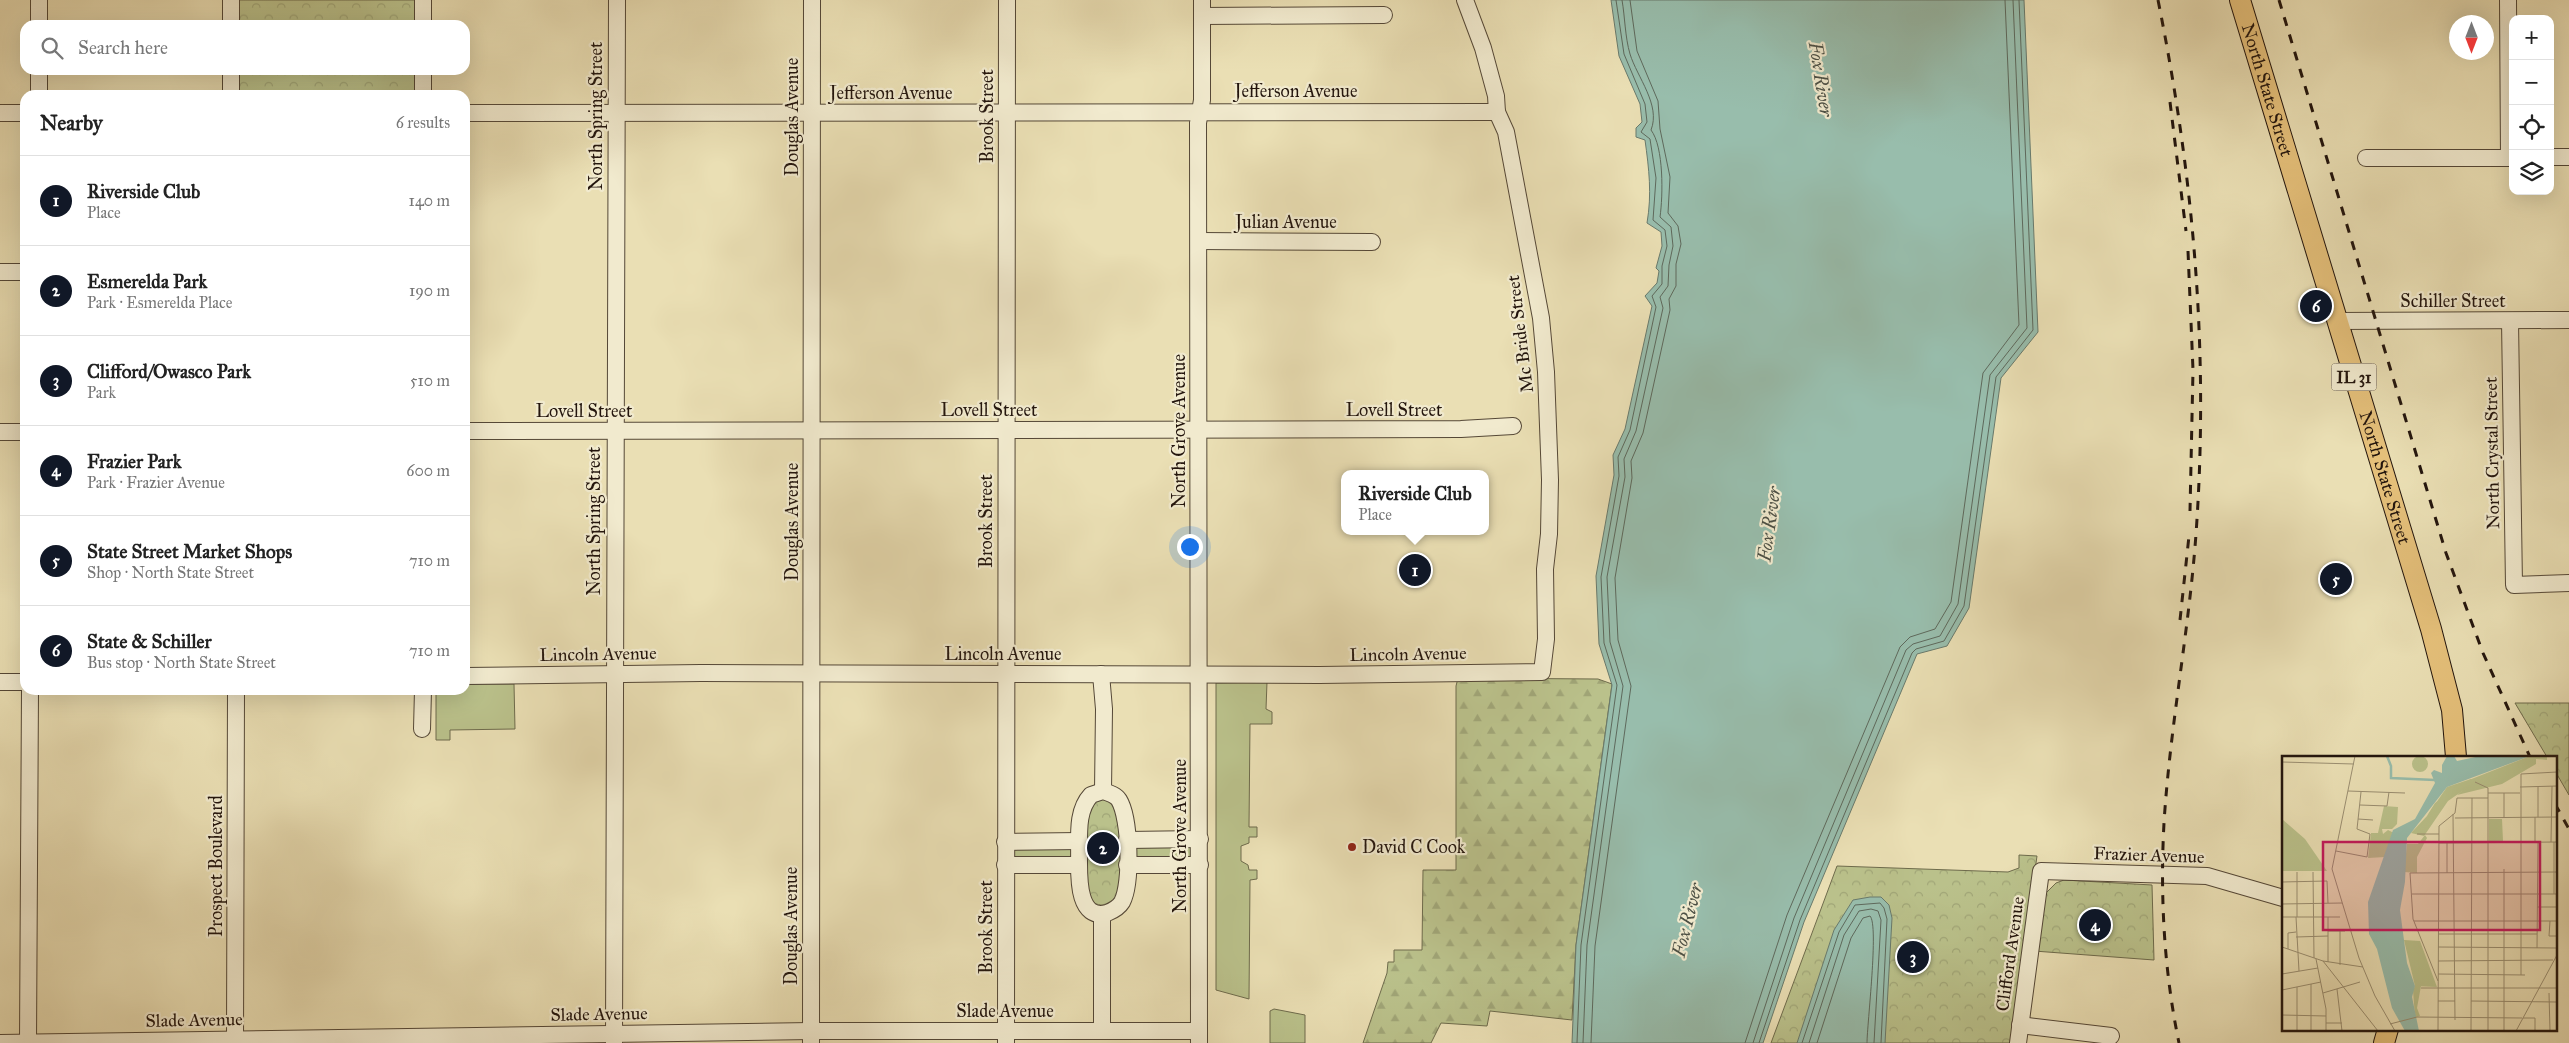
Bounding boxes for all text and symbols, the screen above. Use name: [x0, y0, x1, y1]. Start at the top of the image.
north arrow: [2449, 15, 2494, 60]
map controls: [2509, 15, 2554, 195]
button: +: [2509, 15, 2554, 60]
search box: [20, 20, 470, 75]
street label: North State Street: [2237, 21, 2298, 160]
icon: search: [38, 34, 66, 62]
text: Search here: [78, 36, 168, 59]
water label: Fox River: [1804, 39, 1838, 119]
street label: North Spring Street: [585, 41, 608, 190]
street label: Douglas Avenue: [781, 58, 804, 176]
button: −: [2509, 60, 2554, 105]
street label: Brook Street: [976, 69, 998, 163]
street label: Jefferson Avenue: [1233, 80, 1357, 103]
street label: Jefferson Avenue: [828, 82, 952, 105]
button: locate: [2509, 105, 2554, 150]
text: Nearby: [40, 110, 103, 136]
text: 6 results: [396, 113, 450, 132]
button: layers: [2509, 150, 2554, 195]
text: Riverside Club: [87, 180, 200, 203]
text: 1: [53, 191, 59, 210]
text: 140 m: [409, 191, 450, 210]
text: Place: [87, 203, 121, 222]
street label: Julian Avenue: [1233, 211, 1337, 234]
text: Esmerelda Park: [87, 270, 207, 293]
street label: Mc Bride Street: [1502, 273, 1538, 394]
text: 2: [52, 281, 60, 300]
text: 190 m: [409, 281, 450, 300]
pin: 6: [2300, 287, 2332, 325]
street label: Schiller Street: [2400, 290, 2506, 312]
text: Park · Esmerelda Place: [87, 293, 232, 312]
street label: North Grove Avenue: [1168, 354, 1190, 508]
text: Clifford/Owasco Park: [87, 360, 251, 383]
road number: IL 31: [2332, 364, 2376, 391]
text: 3: [53, 371, 59, 390]
text: 510 m: [410, 371, 450, 390]
street label: North Crystal Street: [2480, 376, 2504, 529]
text: Park: [87, 383, 116, 402]
street label: Lovell Street: [941, 399, 1038, 421]
street label: Lovell Street: [1346, 399, 1443, 421]
street label: Lovell Street: [536, 400, 633, 422]
street label: North State Street: [2354, 408, 2416, 547]
street label: North Spring Street: [583, 446, 606, 595]
text: Frazier Park: [87, 450, 182, 473]
text: 4: [52, 461, 60, 480]
text: 600 m: [406, 461, 450, 480]
street label: Douglas Avenue: [781, 463, 804, 581]
popup: [1341, 470, 1489, 535]
text: Park · Frazier Avenue: [87, 473, 225, 492]
street label: Brook Street: [975, 474, 997, 568]
text: Riverside Club: [1358, 482, 1472, 505]
water label: Fox River: [1752, 484, 1786, 564]
text: Place: [1358, 505, 1392, 524]
your location: [1177, 534, 1203, 560]
text: State Street Market Shops: [87, 540, 292, 563]
text: 5: [52, 551, 60, 570]
text: 710 m: [409, 551, 450, 570]
pin: 1: [1399, 551, 1431, 589]
pin: 5: [2320, 560, 2352, 598]
text: Shop · North State Street: [87, 563, 254, 582]
text: State & Schiller: [87, 630, 212, 653]
text: 6: [52, 641, 60, 660]
text: 710 m: [409, 641, 450, 660]
street label: Lincoln Avenue: [539, 642, 657, 666]
street label: Lincoln Avenue: [1349, 642, 1467, 666]
street label: Lincoln Avenue: [944, 643, 1062, 665]
text: Bus stop · North State Street: [87, 653, 276, 672]
inset map: [2282, 756, 2556, 1030]
street label: North Grove Avenue: [1169, 759, 1191, 913]
street label: Prospect Boulevard: [205, 795, 227, 937]
pin: 2: [1087, 829, 1119, 867]
place label: David C Cook: [1362, 836, 1466, 858]
marker: David C Cook: [1346, 841, 1358, 853]
street label: Frazier Avenue: [2093, 842, 2205, 868]
street label: Douglas Avenue: [780, 867, 803, 985]
street label: Brook Street: [975, 880, 997, 974]
water label: Fox River: [1666, 880, 1708, 960]
street label: Clifford Avenue: [1991, 895, 2029, 1013]
pin: 4: [2079, 906, 2111, 944]
pin: 3: [1897, 938, 1929, 976]
street label: Slade Avenue: [956, 1000, 1054, 1022]
street label: Slade Avenue: [550, 1002, 648, 1026]
street label: Slade Avenue: [145, 1008, 243, 1032]

